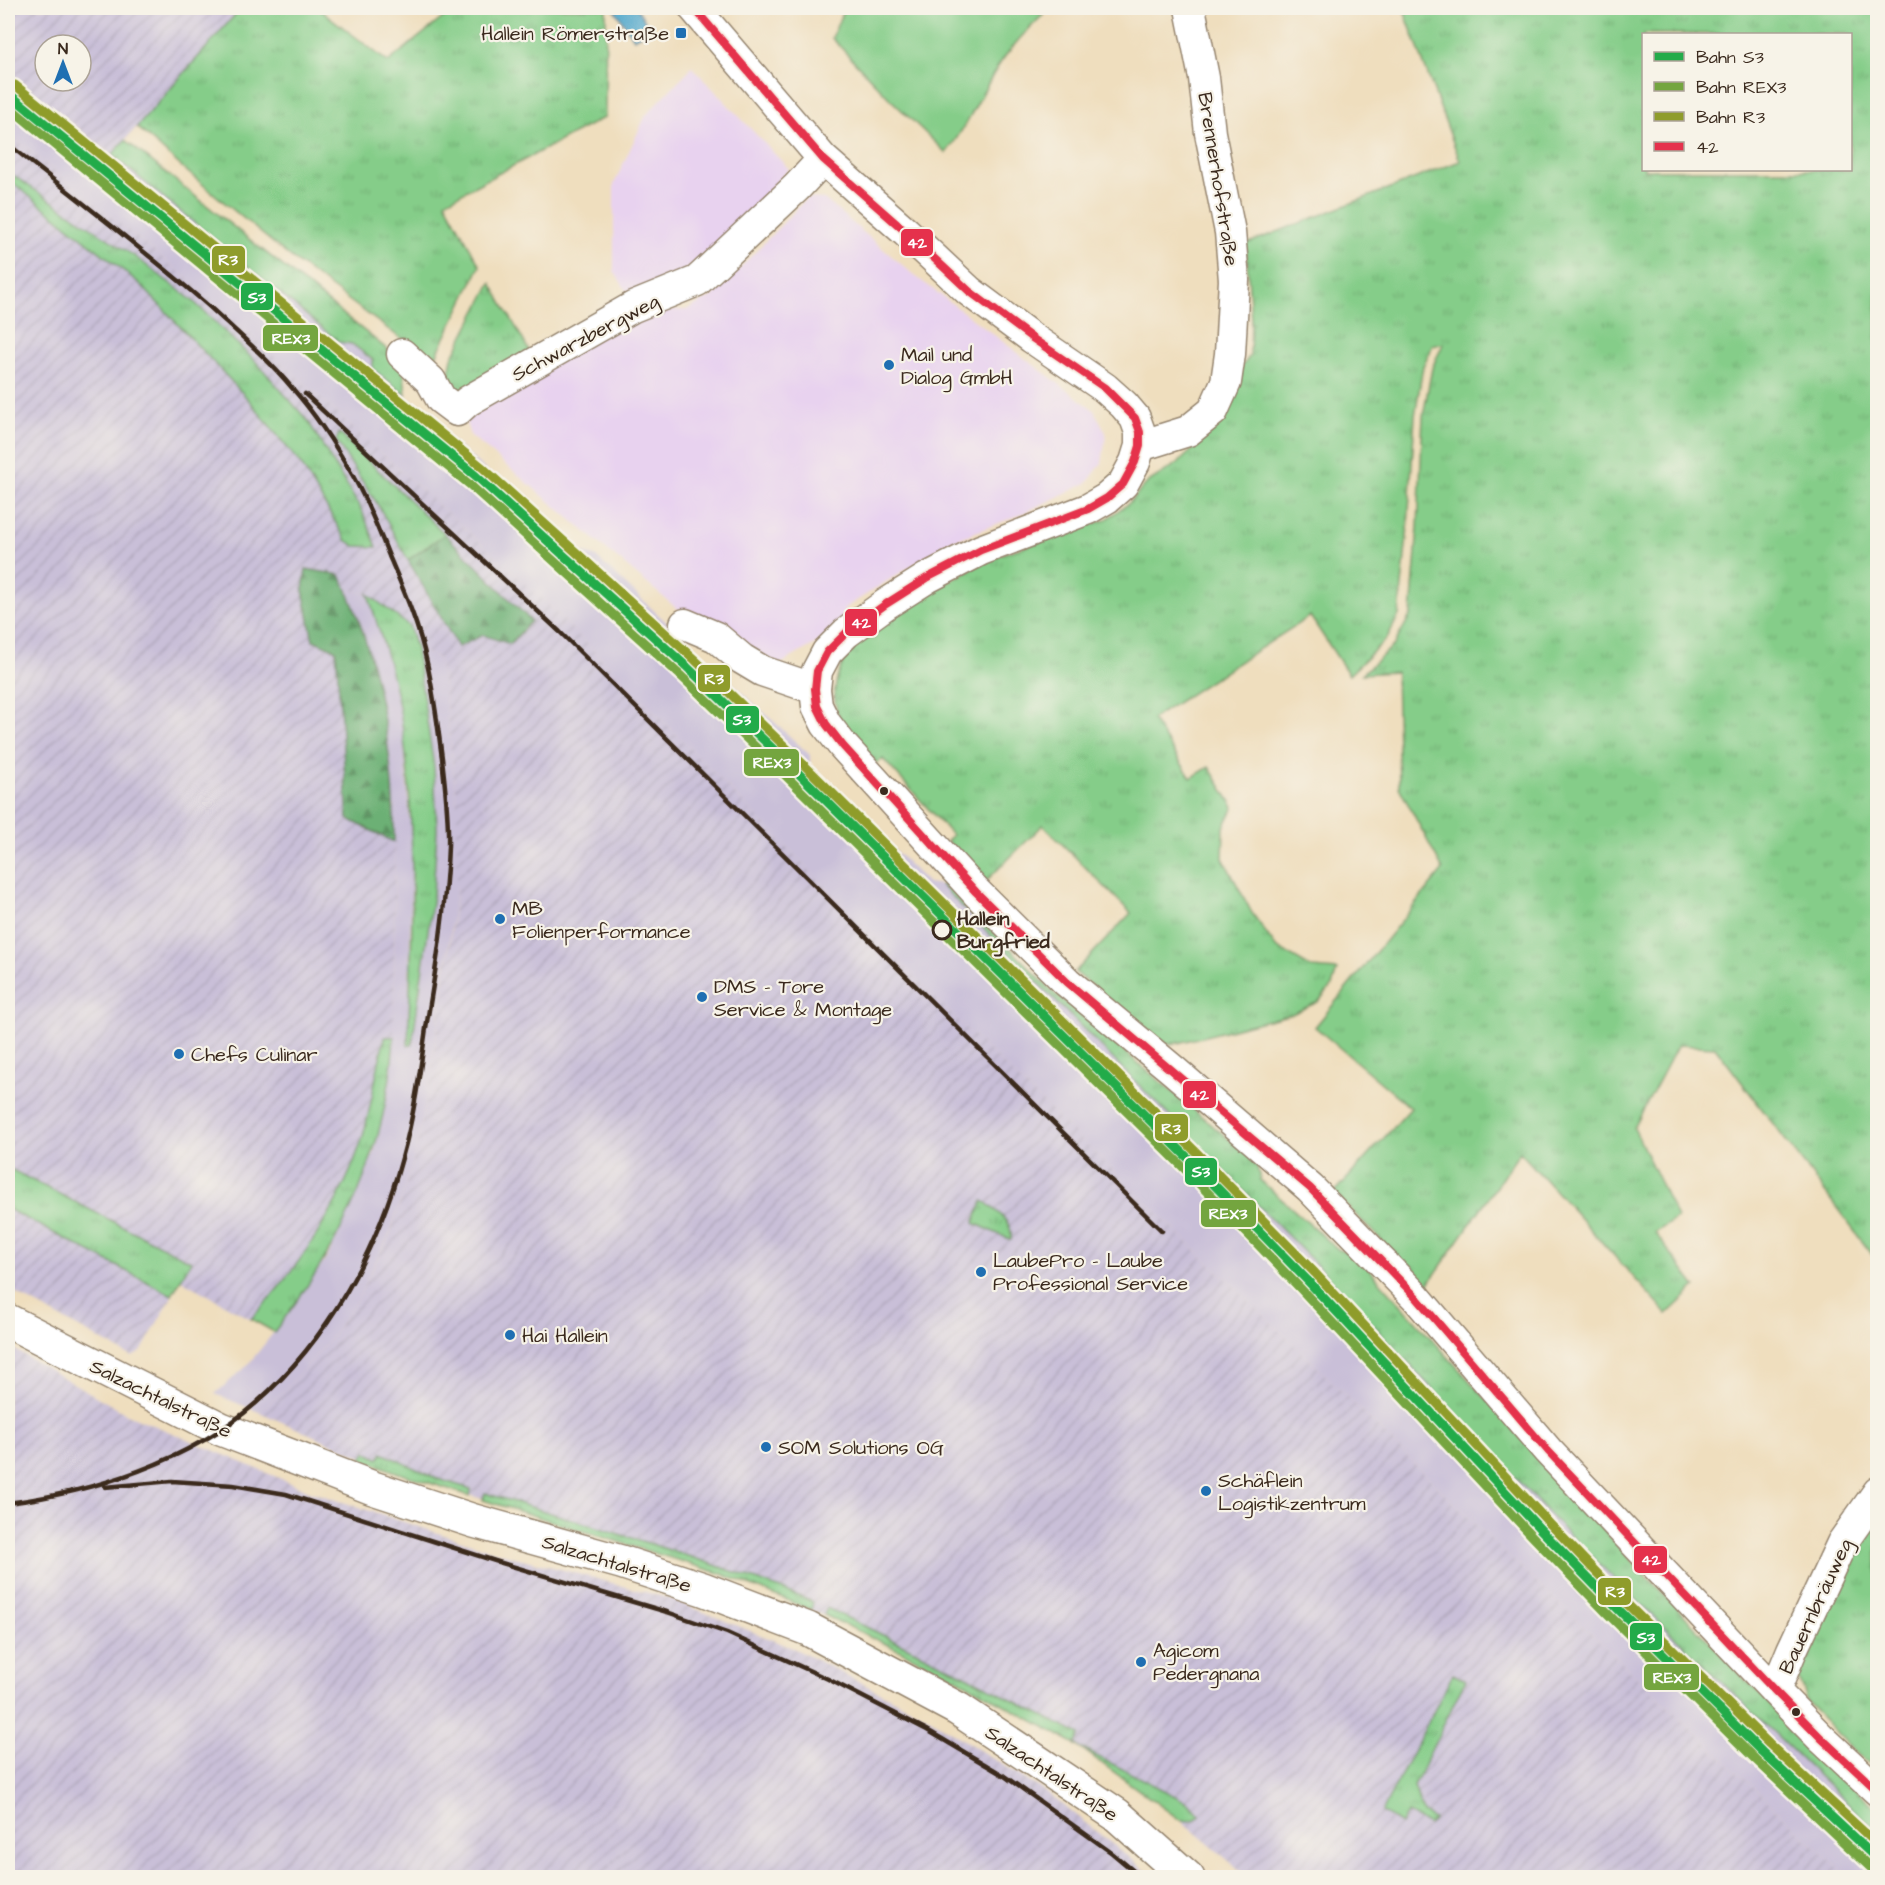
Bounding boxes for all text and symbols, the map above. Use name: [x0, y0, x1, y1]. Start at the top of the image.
place label: Hallein Römerstraße: [481, 20, 669, 48]
marker: Hallein Römerstraße: [674, 26, 688, 40]
north arrow: [33, 33, 93, 93]
legend: [1642, 33, 1852, 171]
text: N: [58, 38, 68, 60]
text: Bahn S3: [1696, 45, 1764, 70]
text: Bahn REX3: [1696, 75, 1787, 100]
street label: Brennerhofstraße: [1190, 90, 1246, 268]
text: Bahn R3: [1696, 105, 1765, 130]
text: 42: [1696, 135, 1719, 160]
line badge: 42: [900, 228, 934, 257]
text: 42: [907, 232, 928, 254]
line badge: R3: [211, 245, 246, 274]
text: R3: [218, 249, 239, 271]
line badge: S3: [240, 282, 274, 311]
text: S3: [247, 287, 267, 309]
street label: Schwarzbergweg: [507, 287, 665, 389]
line badge: REX3: [262, 324, 319, 352]
text: REX3: [272, 328, 311, 350]
place label: Mail und Dialog GmbH: [901, 341, 1013, 393]
marker: Mail und Dialog GmbH: [882, 358, 896, 372]
line badge: 42: [844, 608, 878, 637]
text: 42: [851, 612, 872, 634]
line badge: R3: [697, 664, 731, 693]
text: R3: [704, 668, 725, 690]
line badge: S3: [725, 705, 760, 734]
text: S3: [732, 709, 752, 731]
line badge: REX3: [743, 748, 800, 777]
text: REX3: [753, 752, 792, 774]
unlabelled marker: [878, 785, 890, 797]
place label: MB Folienperformance: [512, 895, 691, 946]
place label: Hallein Burgfried: [957, 905, 1050, 957]
marker: MB Folienperformance: [493, 912, 507, 926]
marker: Hallein Burgfried: [932, 920, 952, 940]
place label: DMS - Tore Service & Montage: [714, 973, 892, 1025]
marker: DMS - Tore Service & Montage: [695, 990, 709, 1004]
place label: Chefs Culinar: [191, 1041, 318, 1069]
marker: Chefs Culinar: [172, 1047, 186, 1061]
line badge: 42: [1182, 1080, 1217, 1109]
text: 42: [1189, 1084, 1210, 1106]
line badge: R3: [1154, 1113, 1189, 1142]
text: R3: [1161, 1118, 1182, 1140]
line badge: S3: [1184, 1157, 1218, 1186]
text: S3: [1191, 1161, 1211, 1183]
line badge: REX3: [1200, 1199, 1257, 1228]
text: REX3: [1209, 1203, 1248, 1225]
place label: LaubePro – Laube Professional Service: [993, 1247, 1188, 1298]
marker: LaubePro – Laube Professional Service: [974, 1265, 988, 1279]
place label: Hai Hallein: [522, 1322, 608, 1350]
marker: Hai Hallein: [503, 1328, 517, 1342]
street label: Salzachtalstraße: [85, 1352, 236, 1445]
place label: SOM Solutions OG: [778, 1434, 944, 1462]
marker: SOM Solutions OG: [759, 1440, 773, 1454]
place label: Schäflein Logistikzentrum: [1218, 1467, 1366, 1519]
marker: Schäflein Logistikzentrum: [1199, 1484, 1213, 1498]
street label: Salzachtalstraße: [539, 1528, 695, 1600]
street label: Bauernbräuweg: [1772, 1534, 1860, 1679]
line badge: 42: [1633, 1545, 1668, 1574]
text: 42: [1641, 1549, 1662, 1571]
line badge: R3: [1597, 1577, 1632, 1606]
text: R3: [1605, 1581, 1626, 1603]
line badge: S3: [1629, 1622, 1663, 1651]
text: S3: [1636, 1627, 1656, 1649]
place label: Agicom Pedergnana: [1153, 1637, 1259, 1689]
marker: Agicom Pedergnana: [1134, 1655, 1148, 1669]
line badge: REX3: [1643, 1663, 1700, 1691]
text: REX3: [1653, 1667, 1692, 1689]
unlabelled marker: [1790, 1706, 1802, 1718]
street label: Salzachtalstraße: [980, 1719, 1123, 1829]

